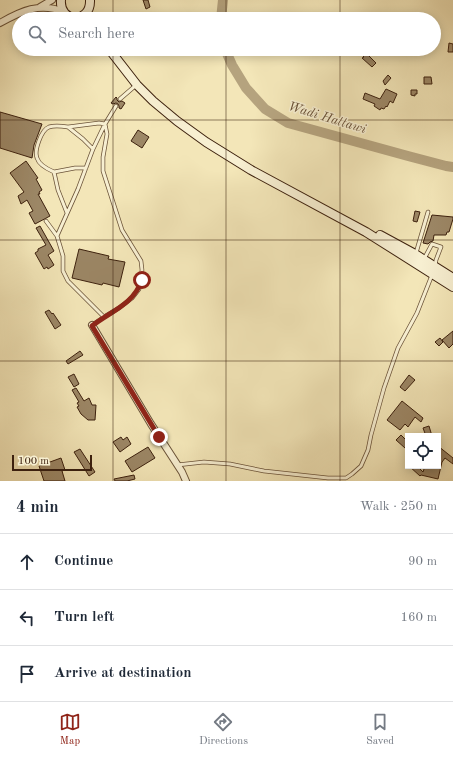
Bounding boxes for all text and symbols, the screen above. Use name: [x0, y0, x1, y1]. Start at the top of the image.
search box: [12, 12, 441, 56]
icon: search: [26, 23, 48, 45]
text: Search here: [58, 27, 135, 42]
water label: Wadi Hattawi: [286, 100, 368, 136]
route start: [133, 271, 151, 289]
route end: [150, 428, 168, 446]
map controls: [405, 433, 441, 469]
button: locate: [405, 433, 441, 469]
scale bar: [12, 453, 92, 472]
text: 100 m: [18, 456, 49, 467]
text: 4 min: [16, 499, 59, 516]
text: Walk · 250 m: [360, 500, 437, 513]
icon: ahead: [16, 551, 38, 573]
text: Continue: [54, 554, 113, 569]
text: 90 m: [408, 555, 437, 568]
icon: left: [16, 607, 38, 629]
text: Turn left: [54, 610, 114, 625]
text: 160 m: [400, 611, 437, 624]
icon: arrive: [16, 663, 38, 685]
text: Arrive at destination: [54, 666, 192, 681]
tab: Map: [59, 711, 81, 749]
tab: Directions: [199, 711, 248, 749]
tab: Saved: [366, 711, 394, 749]

